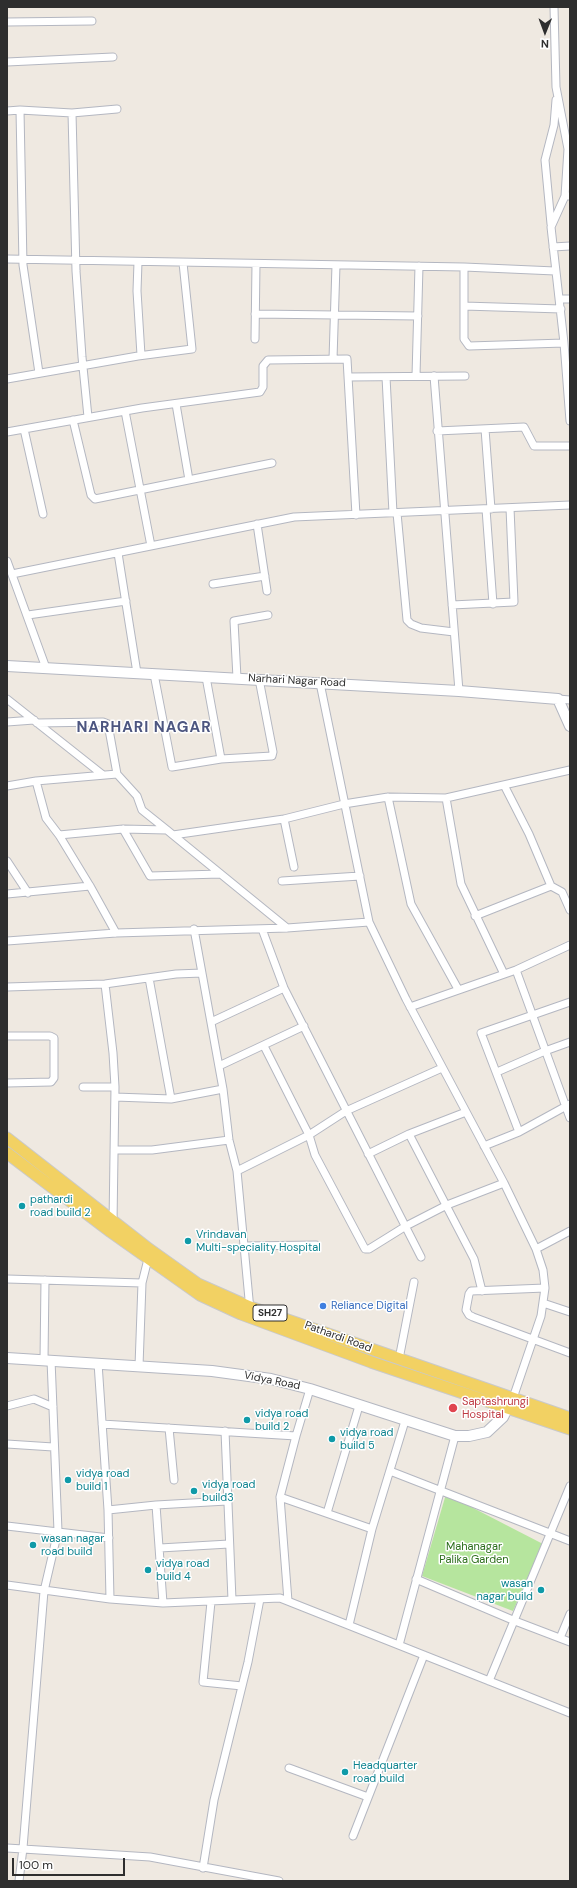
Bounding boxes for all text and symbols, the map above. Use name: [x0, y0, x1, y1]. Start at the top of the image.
north arrow: [525, 12, 565, 52]
text: N: [541, 37, 549, 51]
street label: Narhari Nagar Road: [248, 672, 346, 690]
district label: NARHARI NAGAR: [76, 719, 212, 737]
place label: pathardi road build 2: [30, 1193, 91, 1219]
marker: pathardi road build 2: [17, 1201, 27, 1211]
place label: Vrindavan Multi-speciality Hospital: [196, 1228, 321, 1254]
marker: Vrindavan Multi-speciality Hospital: [183, 1236, 193, 1246]
place label: Reliance Digital: [331, 1299, 408, 1313]
marker: Reliance Digital: [318, 1301, 328, 1311]
road number: SH27: [253, 1305, 287, 1321]
street label: Pathardi Road: [303, 1319, 373, 1355]
street label: Vidya Road: [243, 1369, 301, 1393]
place label: Saptashrungi Hospital: [462, 1395, 529, 1421]
marker: Saptashrungi Hospital: [447, 1402, 459, 1414]
place label: vidya road build 2: [255, 1407, 308, 1433]
marker: vidya road build 2: [242, 1415, 252, 1425]
place label: vidya road build 5: [340, 1426, 393, 1452]
marker: vidya road build 5: [327, 1434, 337, 1444]
place label: vidya road build 1: [76, 1467, 129, 1493]
marker: vidya road build 1: [63, 1475, 73, 1485]
place label: vidya road build3: [202, 1478, 255, 1504]
marker: vidya road build3: [189, 1486, 199, 1496]
place label: wasan nagar road build: [41, 1532, 104, 1558]
marker: wasan nagar road build: [28, 1540, 38, 1550]
park label: Mahanagar Palika Garden: [439, 1540, 509, 1566]
place label: vidya road build 4: [156, 1557, 209, 1583]
marker: vidya road build 4: [143, 1565, 153, 1575]
place label: wasan nagar build: [476, 1577, 533, 1603]
marker: wasan nagar build: [536, 1585, 546, 1595]
place label: Headquarter road build: [353, 1759, 417, 1785]
marker: Headquarter road build: [340, 1767, 350, 1777]
scale bar: [14, 1850, 127, 1876]
text: 100 m: [19, 1857, 53, 1873]

